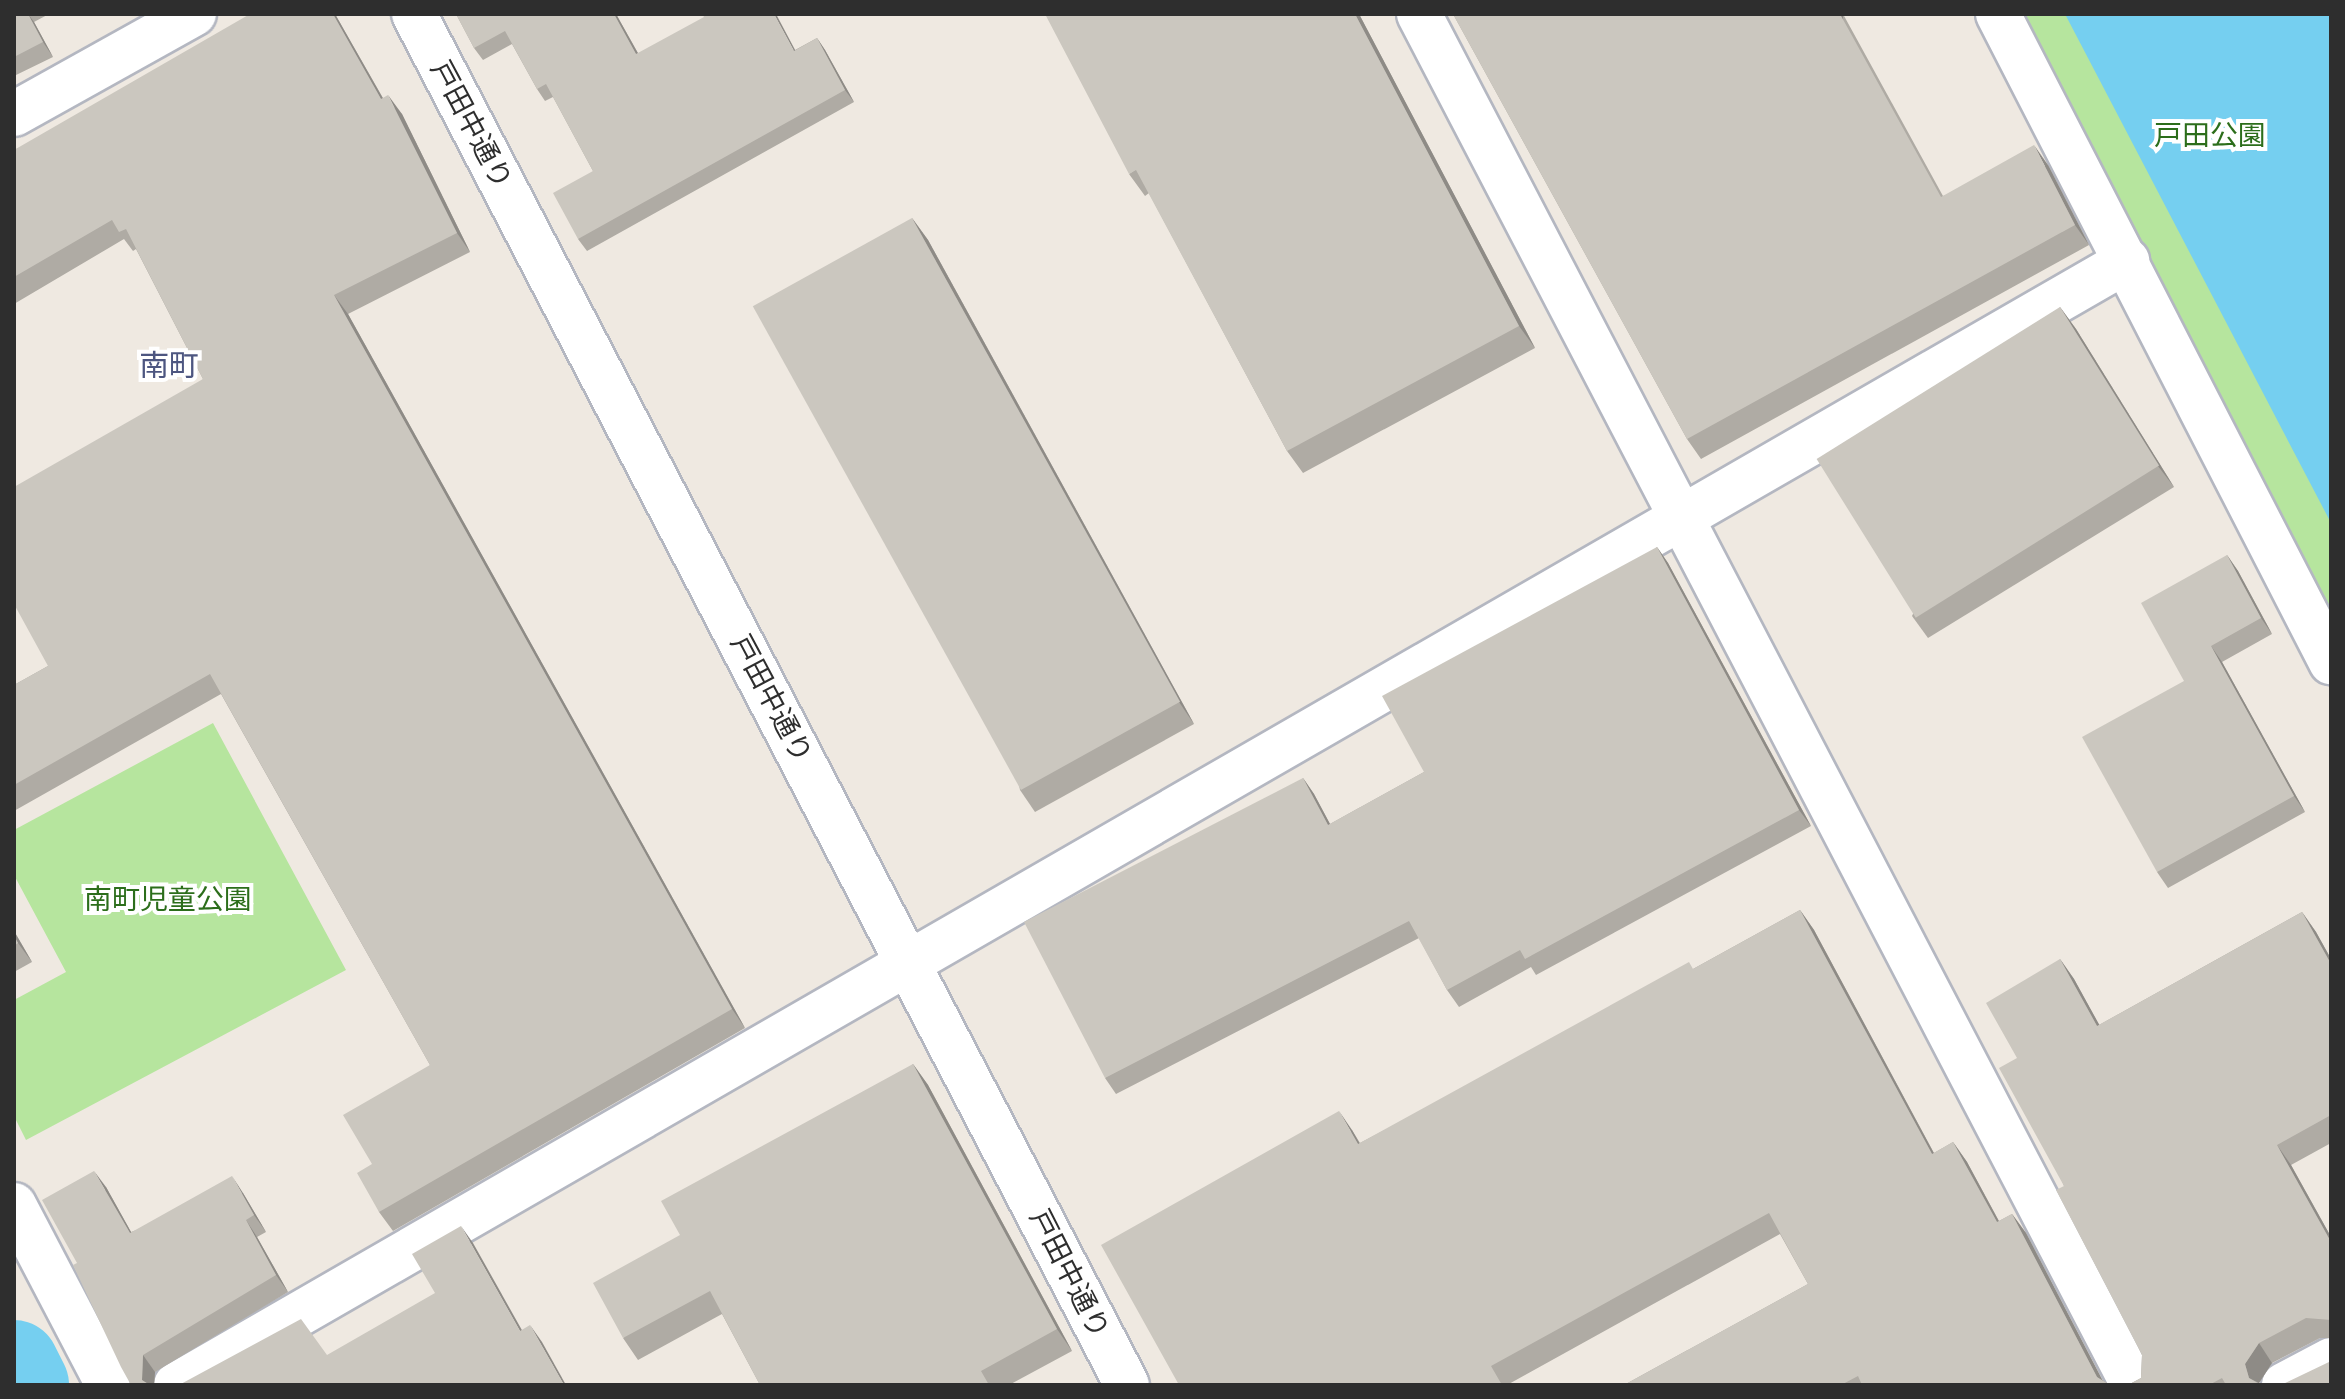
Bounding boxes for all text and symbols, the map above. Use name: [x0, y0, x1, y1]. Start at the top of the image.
street label: 戸田中通り: [423, 55, 519, 195]
park label: 戸田公園: [2154, 119, 2266, 153]
district label: 南町: [139, 348, 199, 384]
street label: 戸田中通り: [723, 629, 819, 769]
park label: 南町児童公園: [84, 883, 252, 917]
street label: 戸田中通り: [1022, 1204, 1116, 1344]

